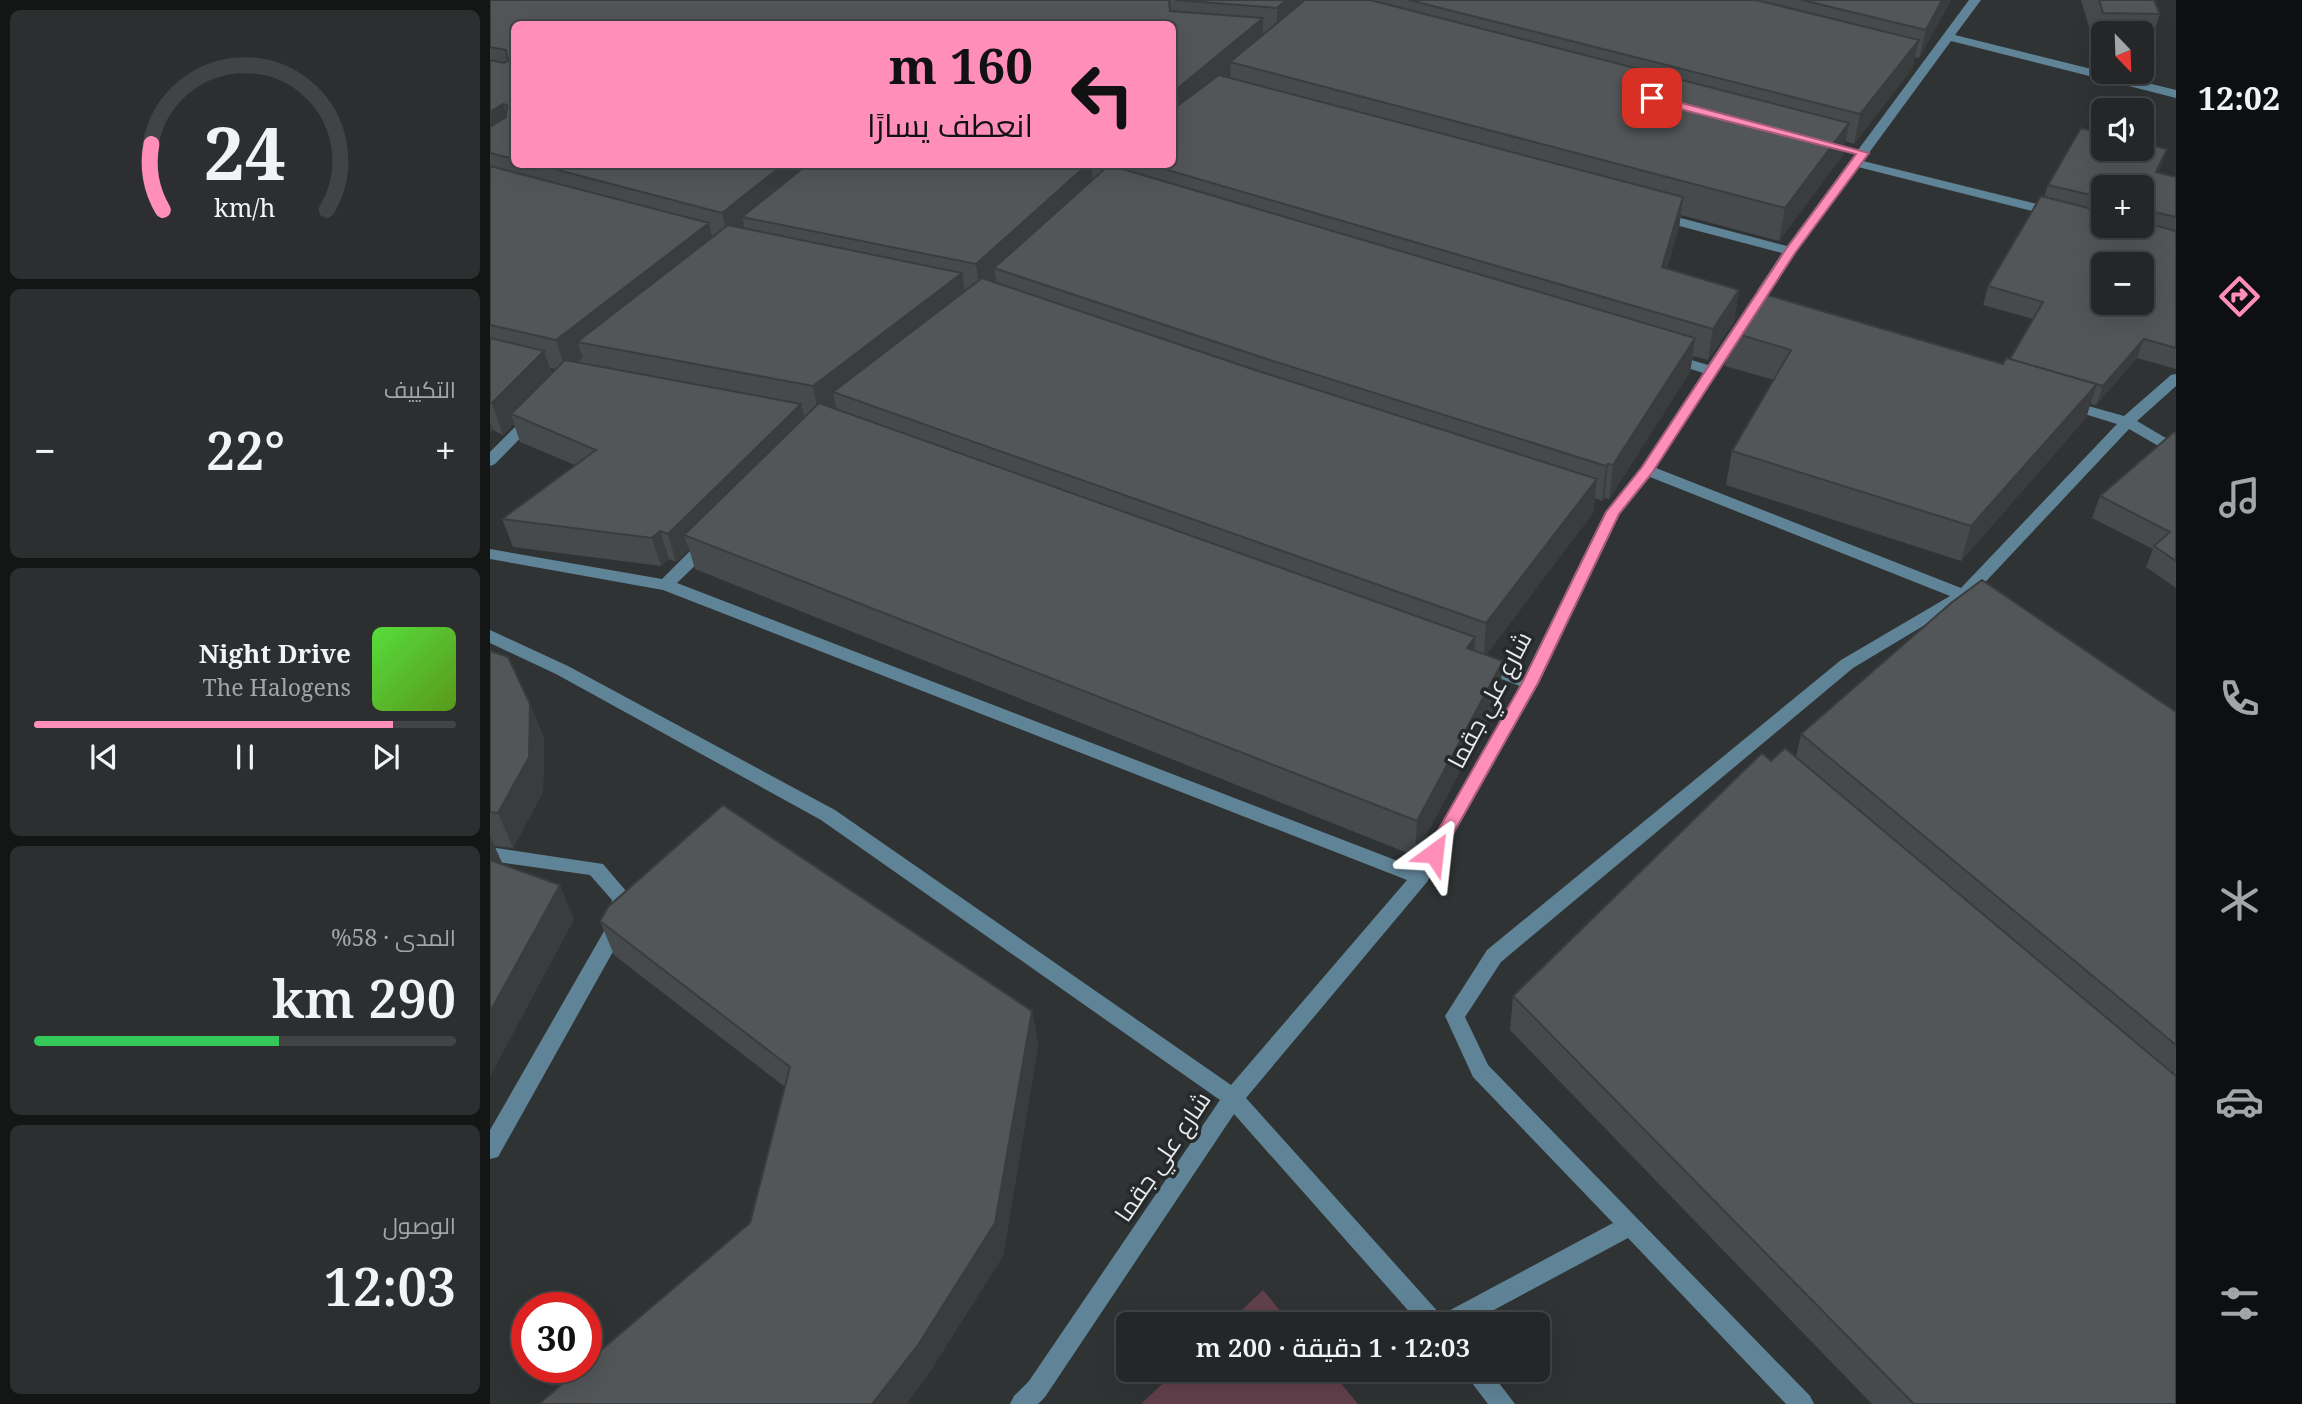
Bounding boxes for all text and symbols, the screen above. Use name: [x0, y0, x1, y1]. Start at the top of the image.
north arrow: [2091, 21, 2154, 84]
map controls: [2091, 21, 2154, 315]
text: 160 m: [889, 32, 1033, 98]
icon: left: [1057, 49, 1148, 140]
pin: [1622, 68, 1682, 128]
text: 12:02: [2198, 76, 2280, 119]
icon: arrive: [1633, 79, 1671, 117]
button: sound: [2091, 98, 2154, 161]
text: 24: [204, 103, 286, 202]
text: انعطف يسارًا: [867, 103, 1033, 146]
button: +: [2091, 175, 2154, 238]
text: km/h: [214, 190, 276, 224]
button: −: [2091, 252, 2154, 315]
icon: directions: [2215, 272, 2264, 321]
text: التكييف: [384, 373, 456, 405]
text: 22°: [206, 414, 285, 485]
text: −: [34, 424, 56, 476]
text: +: [435, 424, 456, 476]
icon: music: [2215, 473, 2264, 522]
street label: شارع علي جقما: [1439, 625, 1542, 775]
text: Night Drive: [199, 635, 351, 671]
text: The Halogens: [203, 671, 351, 703]
icon: phone: [2215, 674, 2264, 723]
icon: previous: [85, 738, 123, 776]
icon: pause: [226, 738, 264, 776]
icon: next: [367, 738, 405, 776]
position arrow: [1397, 816, 1471, 890]
icon: climate: [2215, 876, 2264, 925]
text: المدى · 58%: [331, 921, 456, 953]
text: 290 km: [272, 962, 456, 1033]
icon: car: [2215, 1077, 2264, 1126]
street label: شارع علي جقما: [1106, 1085, 1221, 1230]
text: الوصول: [383, 1209, 456, 1241]
text: 12:03: [323, 1250, 456, 1321]
icon: filters: [2215, 1279, 2264, 1328]
speed limit sign: 30: [511, 1292, 602, 1383]
text: 12:03 · 1 دقيقة · 200 m: [1196, 1329, 1470, 1365]

